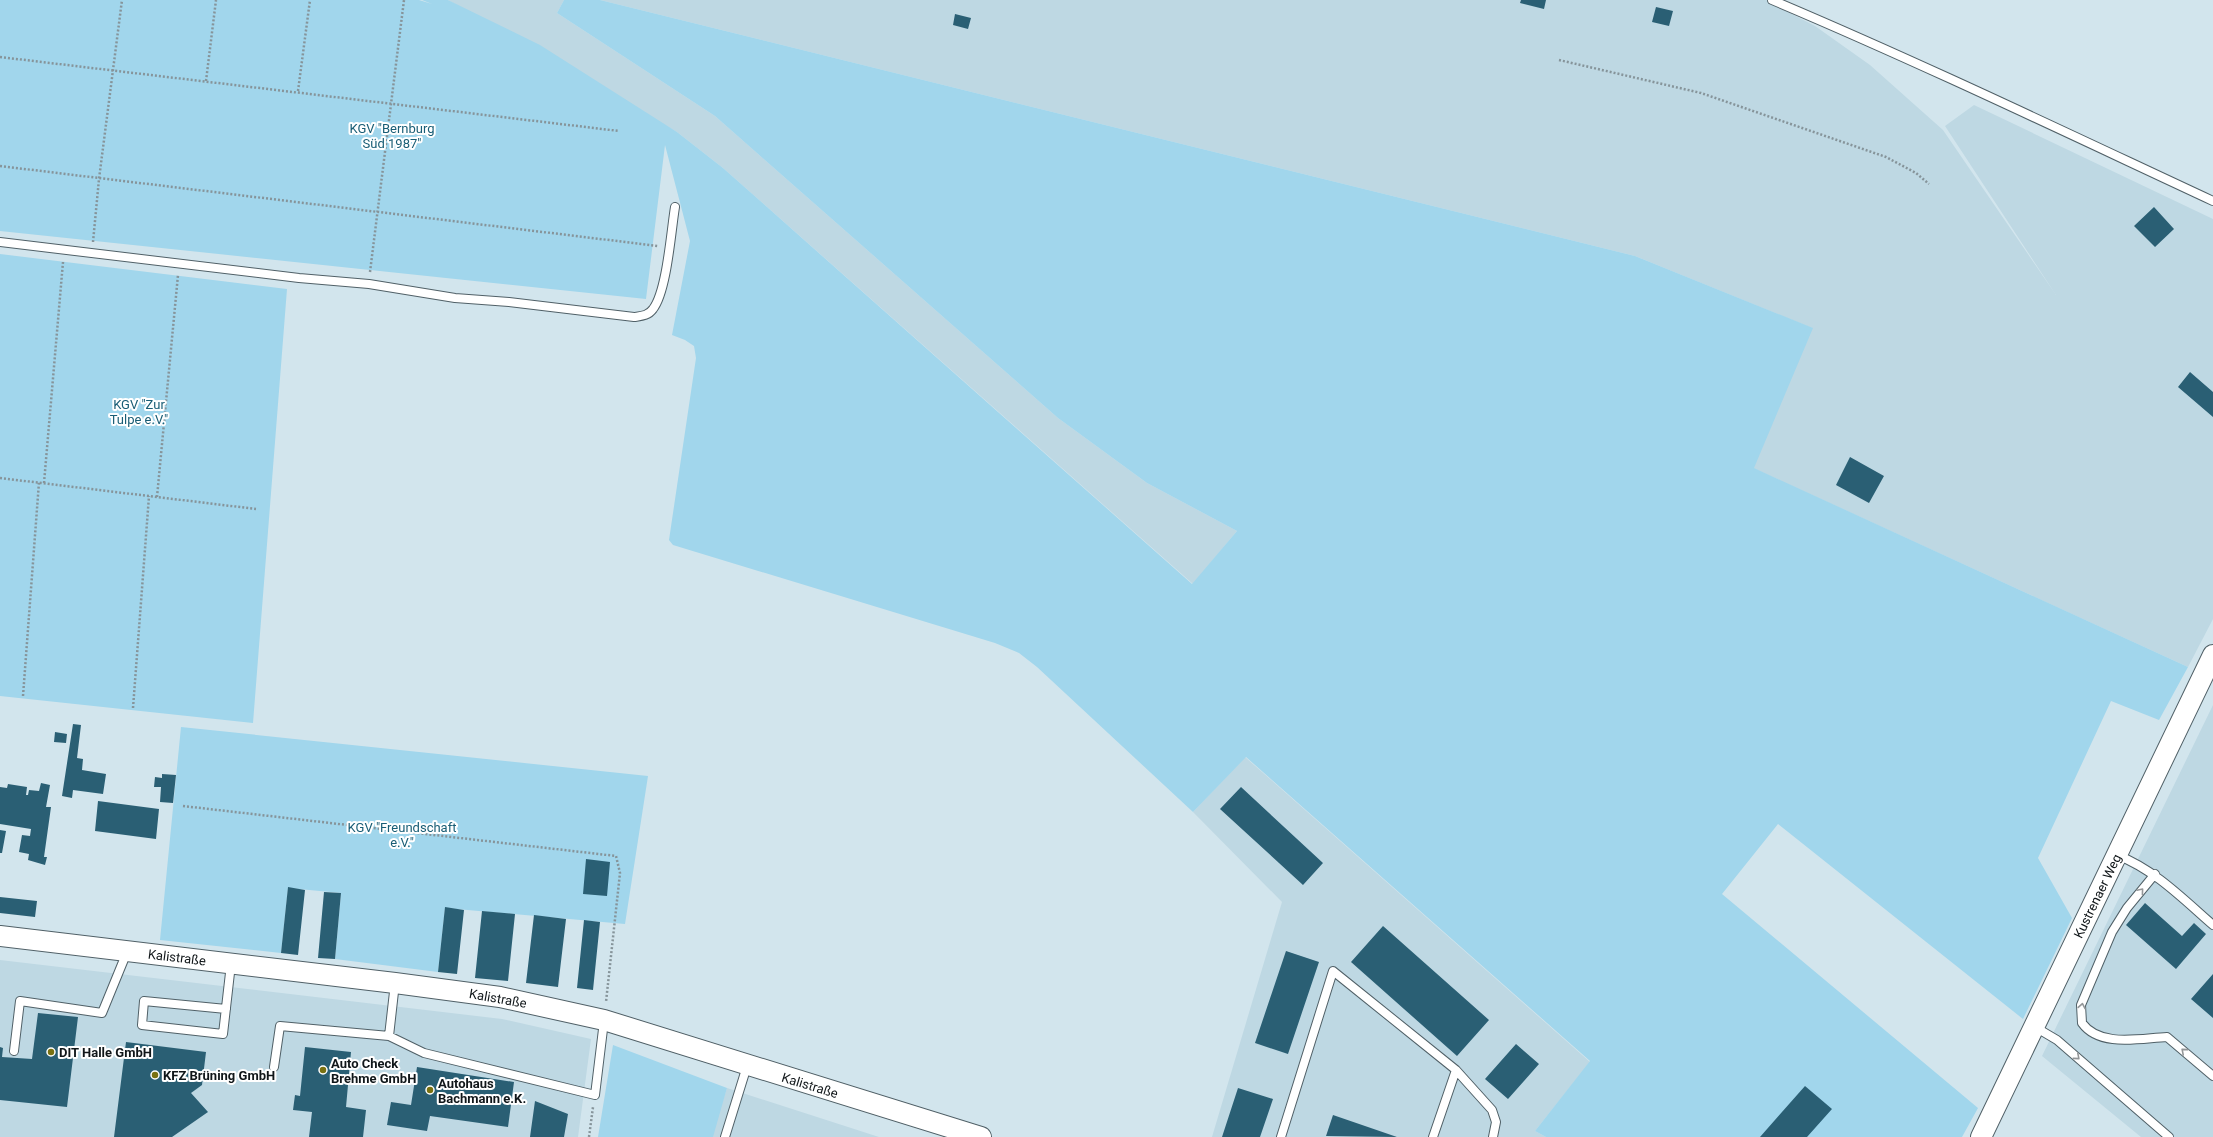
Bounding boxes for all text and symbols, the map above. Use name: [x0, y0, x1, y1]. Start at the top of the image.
park label: KGV "Bernburg Süd 1987": [349, 121, 435, 151]
park label: KGV "Zur Tulpe e.V.": [110, 397, 168, 427]
park label: KGV "Freundschaft e.V.": [348, 820, 456, 850]
street label: Kustrenaer Weg: [2071, 852, 2124, 941]
one-way arrow: [2136, 888, 2143, 896]
street label: Kalistraße: [147, 946, 207, 969]
street label: Kalistraße: [468, 986, 528, 1011]
one-way arrow: [2077, 1002, 2086, 1009]
place label: DIT Halle GmbH: [59, 1045, 152, 1060]
marker: DIT Halle GmbH: [46, 1047, 56, 1057]
one-way arrow: [2181, 1048, 2188, 1055]
one-way arrow: [2072, 1052, 2080, 1060]
place label: Auto Check Brehme GmbH: [331, 1056, 416, 1086]
marker: Auto Check Brehme GmbH: [318, 1065, 328, 1075]
place label: KFZ Brüning GmbH: [163, 1068, 275, 1083]
marker: KFZ Brüning GmbH: [150, 1070, 160, 1080]
street label: Kalistraße: [780, 1070, 840, 1101]
place label: Autohaus Bachmann e.K.: [438, 1076, 526, 1106]
marker: Autohaus Bachmann e.K.: [425, 1085, 435, 1095]

